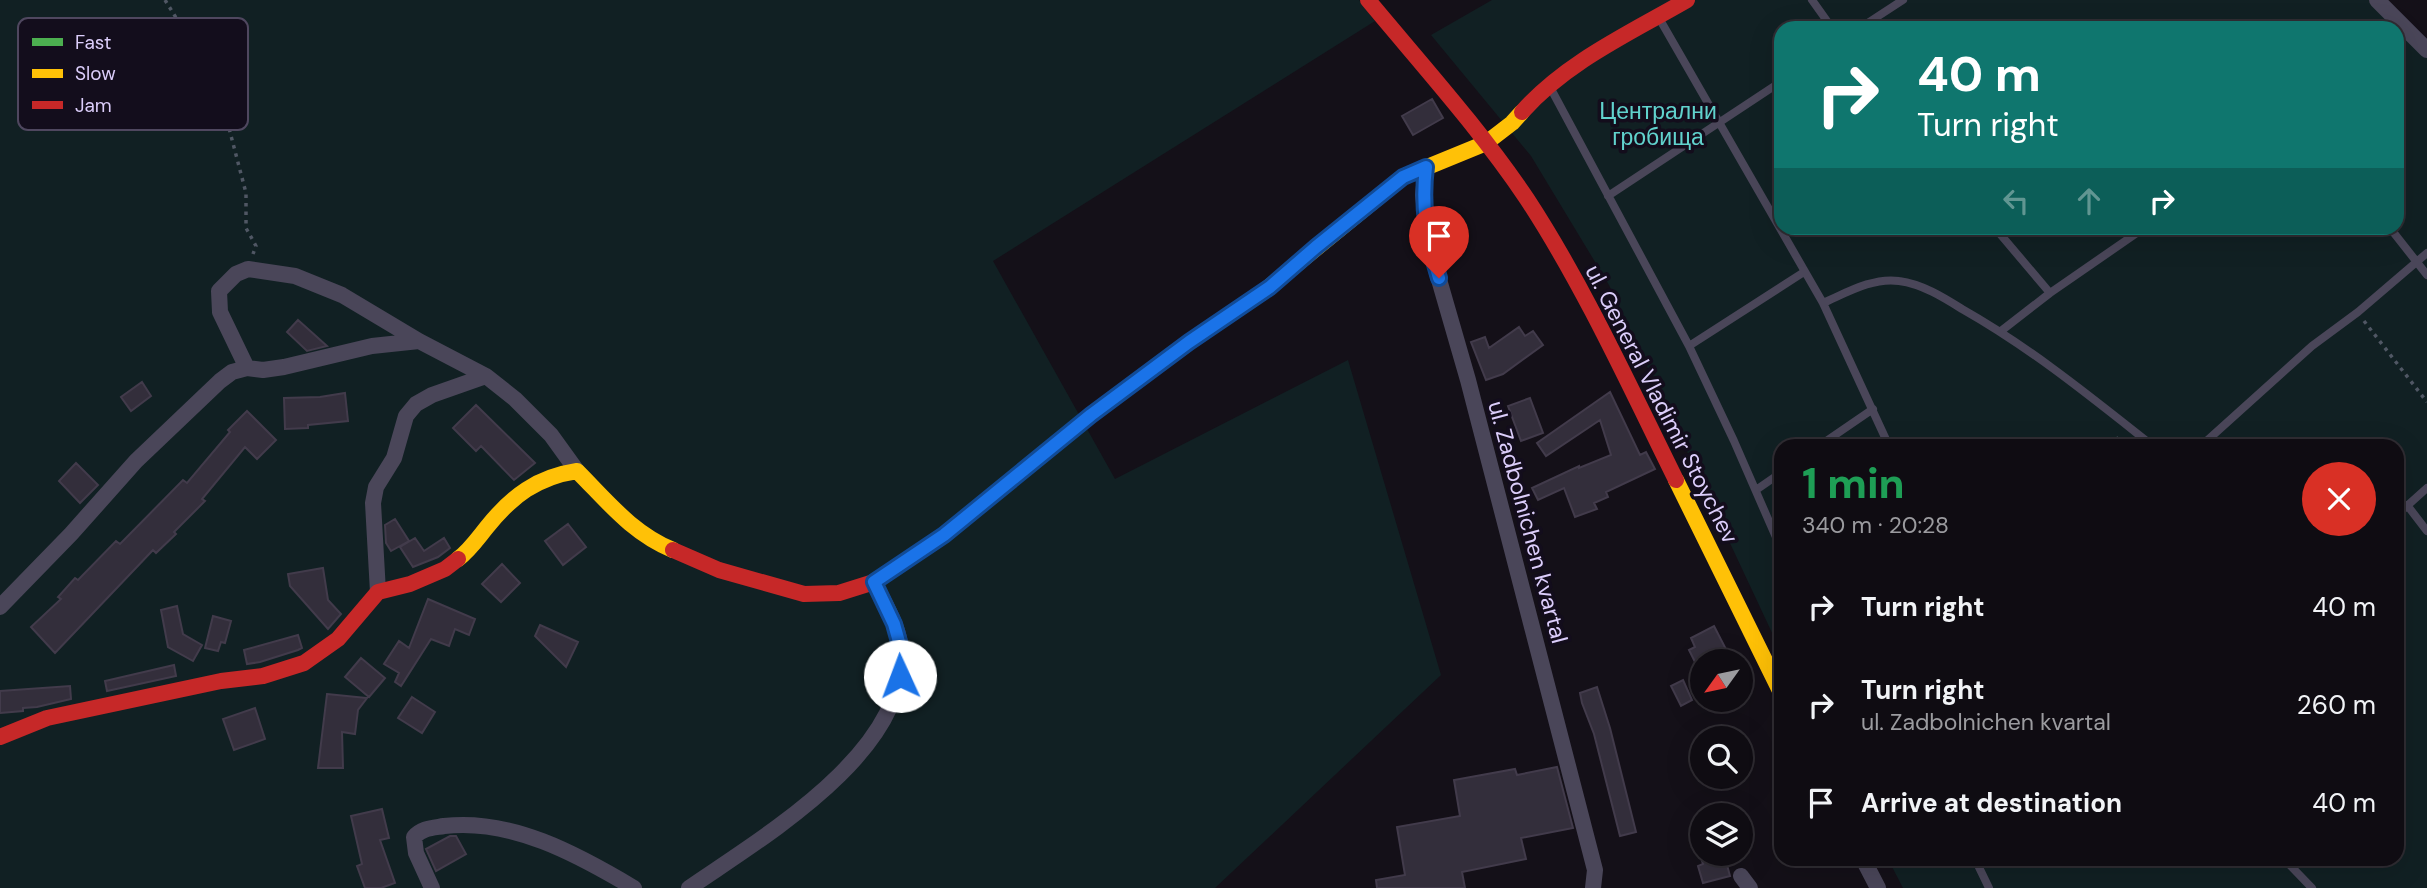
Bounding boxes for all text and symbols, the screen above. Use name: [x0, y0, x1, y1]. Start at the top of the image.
legend: [18, 18, 248, 130]
text: Fast: [75, 30, 111, 55]
text: 40 m: [1917, 42, 2041, 106]
icon: right: [1802, 49, 1893, 140]
text: Slow: [75, 61, 116, 86]
text: Jam: [75, 93, 112, 118]
park label: Централни гробища: [1599, 96, 1717, 152]
text: Turn right: [1917, 104, 2059, 146]
icon: left: [1997, 182, 2035, 220]
icon: ahead: [2070, 182, 2108, 220]
icon: right: [2143, 182, 2181, 220]
pin: [1409, 206, 1469, 278]
icon: arrive: [1420, 217, 1458, 255]
street label: ul. General Vladimir Stoychev: [1578, 259, 1746, 549]
street label: ul. Zadbolnichen kvartal: [1481, 397, 1575, 647]
text: 1 min: [1802, 456, 1905, 511]
button: close: [2302, 462, 2376, 536]
text: 340 m · 20:28: [1802, 510, 1949, 540]
icon: right: [1802, 588, 1840, 626]
text: Turn right: [1861, 590, 1985, 624]
text: 40 m: [2312, 590, 2376, 624]
position arrow: [863, 639, 937, 713]
north arrow: [1690, 649, 1754, 712]
map controls: [1690, 649, 1753, 866]
text: Turn right: [1861, 673, 1985, 707]
icon: right: [1802, 686, 1840, 724]
text: 260 m: [2297, 688, 2376, 722]
text: ul. Zadbolnichen kvartal: [1861, 707, 2111, 737]
button: search: [1690, 726, 1753, 789]
icon: arrive: [1802, 784, 1840, 822]
text: Arrive at destination: [1861, 786, 2122, 820]
text: 40 m: [2312, 786, 2376, 820]
button: layers: [1690, 803, 1753, 866]

